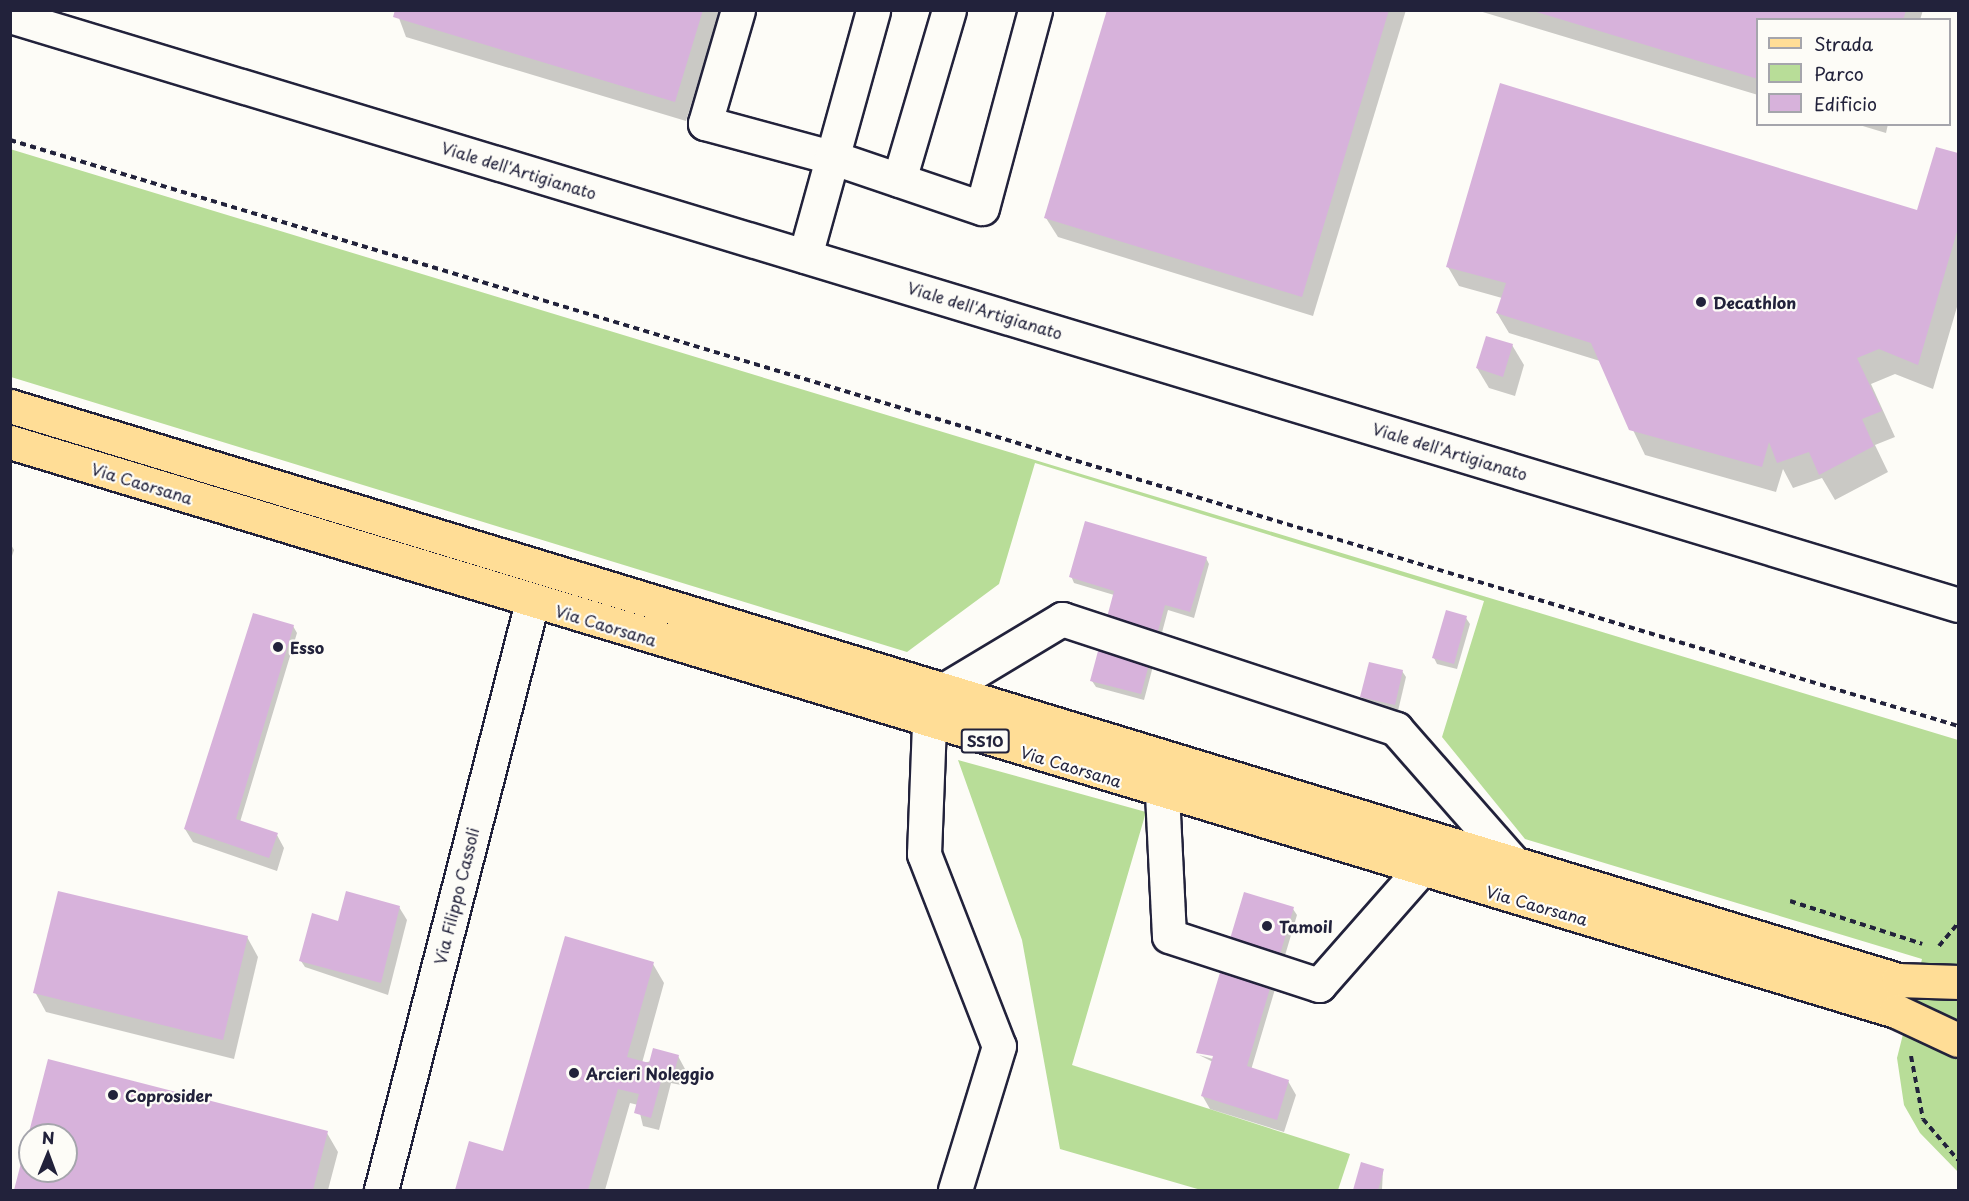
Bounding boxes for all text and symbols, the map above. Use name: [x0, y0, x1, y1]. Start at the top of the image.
legend: [1756, 18, 1951, 126]
text: Strada: [1814, 30, 1873, 57]
text: Parco: [1814, 60, 1864, 87]
text: Edificio: [1814, 90, 1877, 117]
street label: Viale dell'Artigianato: [438, 137, 600, 203]
street label: Viale dell'Artigianato: [904, 277, 1066, 343]
place label: Decathlon: [1713, 292, 1796, 312]
marker: Decathlon: [1694, 295, 1708, 309]
street label: Viale dell'Artigianato: [1369, 418, 1531, 484]
street label: Via Caorsana: [89, 458, 195, 508]
street label: Via Caorsana: [553, 600, 659, 650]
place label: Esso: [290, 637, 324, 657]
marker: Esso: [271, 640, 285, 654]
road number: SS10: [960, 729, 1010, 753]
street label: Via Caorsana: [1018, 741, 1124, 791]
street label: Via Filippo Cassoli: [430, 826, 482, 966]
street label: Via Caorsana: [1484, 881, 1590, 929]
place label: Tamoil: [1279, 916, 1333, 936]
marker: Tamoil: [1260, 919, 1274, 933]
place label: Arcieri Noleggio: [586, 1063, 715, 1083]
marker: Arcieri Noleggio: [567, 1066, 581, 1080]
place label: Coprosider: [125, 1085, 212, 1105]
marker: Coprosider: [106, 1088, 120, 1102]
north arrow: [18, 1123, 78, 1183]
text: N: [42, 1125, 55, 1149]

